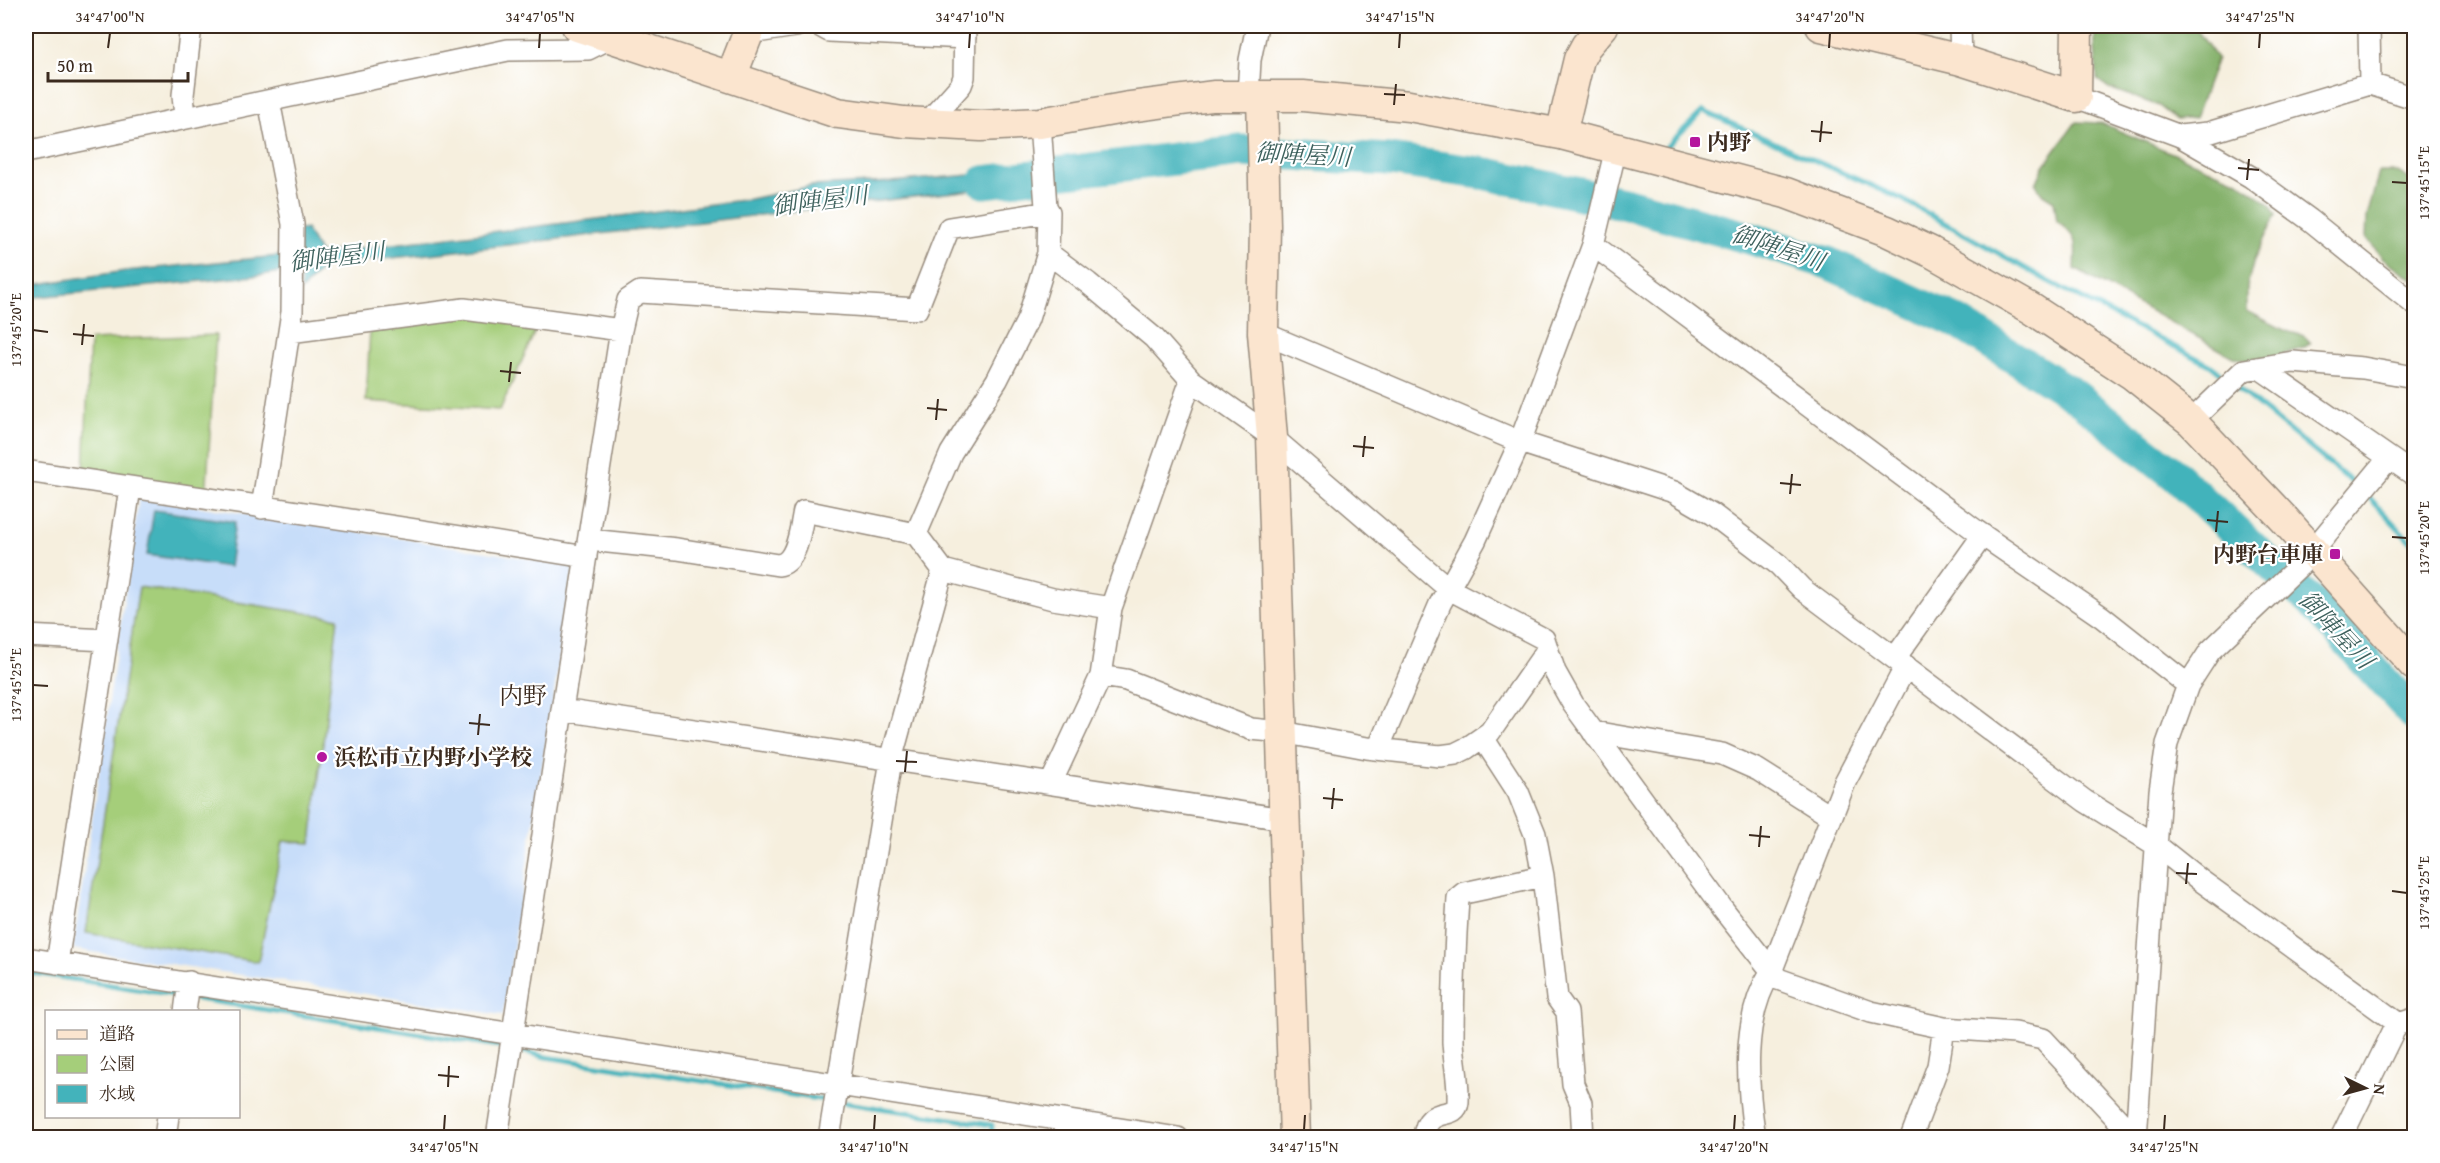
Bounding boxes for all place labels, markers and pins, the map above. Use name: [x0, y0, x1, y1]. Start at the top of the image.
place label: 内野: [1707, 126, 1752, 158]
marker: 内野: [1688, 135, 1702, 149]
place label: 内野台車庫: [2213, 538, 2323, 570]
marker: 内野台車庫: [2328, 547, 2342, 561]
place label: 浜松市立内野小学校: [334, 741, 532, 773]
marker: 浜松市立内野小学校: [315, 750, 329, 764]

